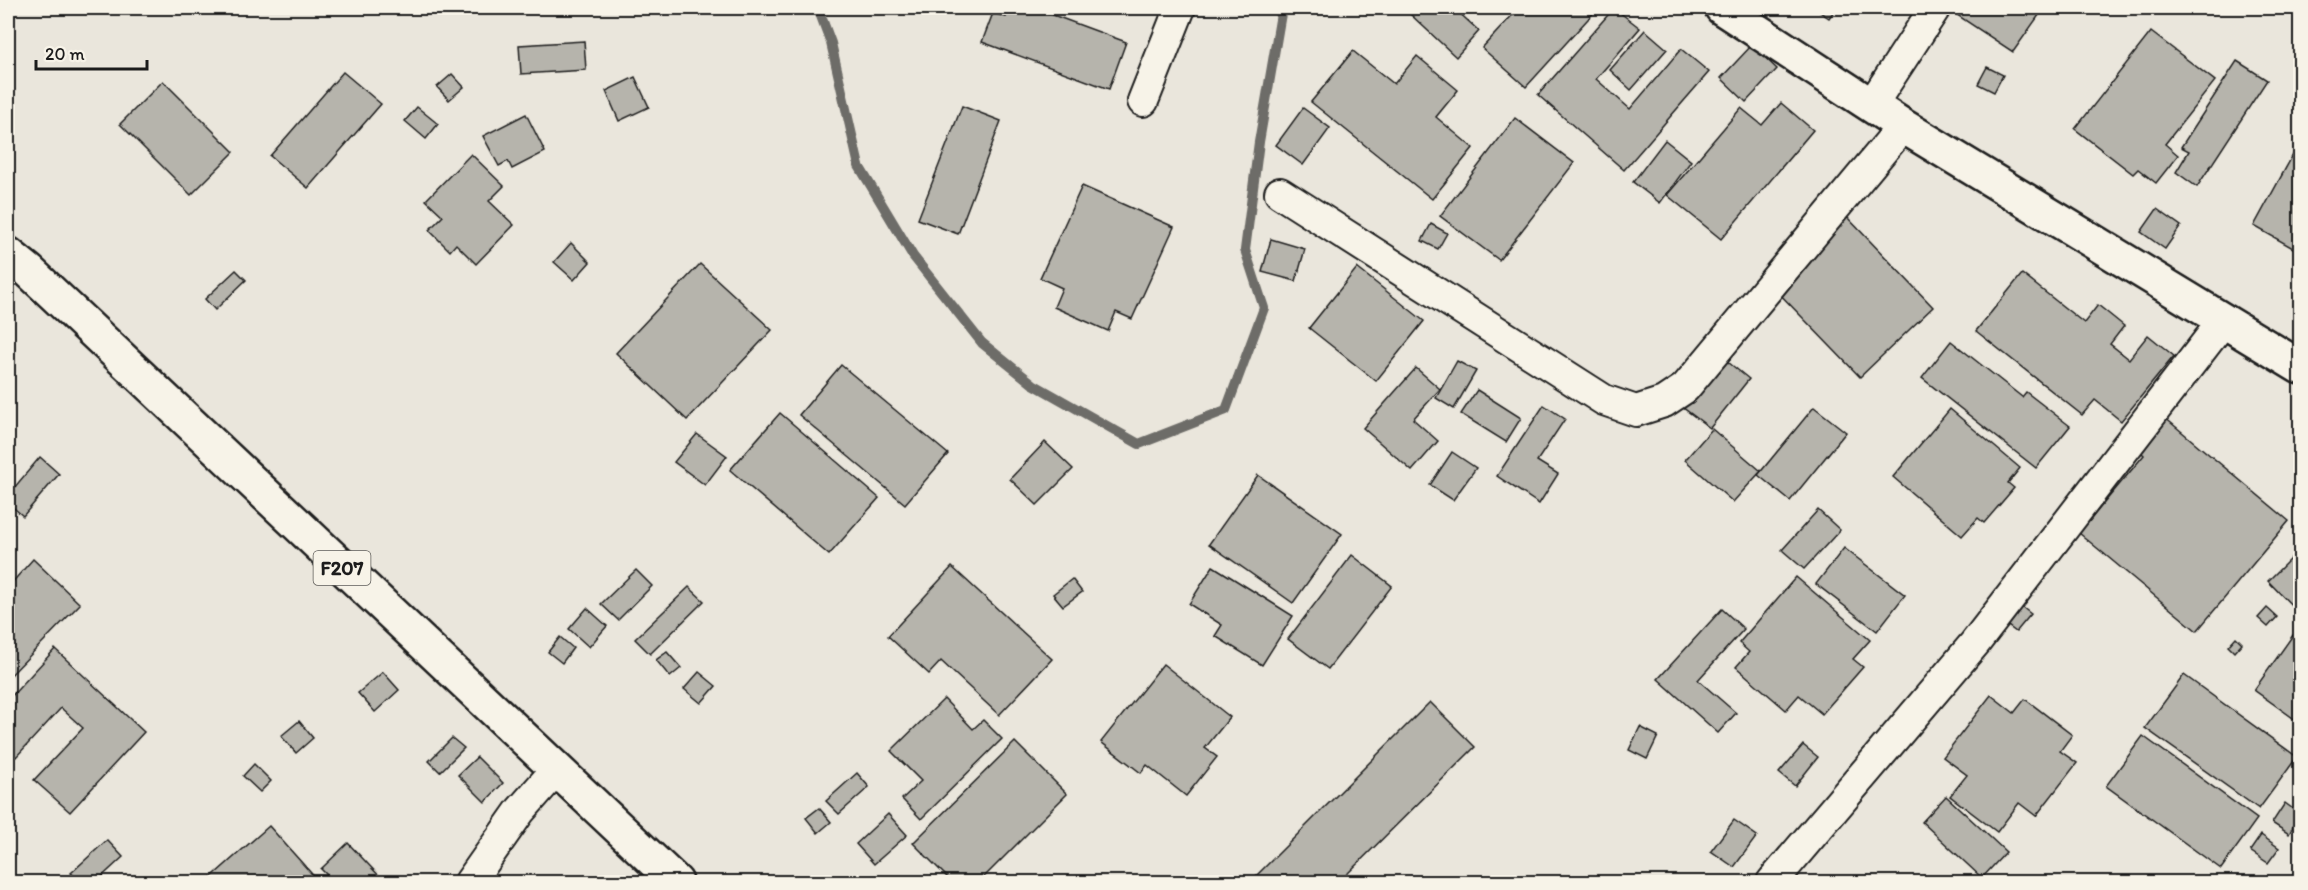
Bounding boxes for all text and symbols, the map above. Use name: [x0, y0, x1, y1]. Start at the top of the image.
scale bar: [36, 33, 147, 71]
text: 20 m: [45, 43, 85, 65]
road number: F207: [314, 551, 370, 585]

